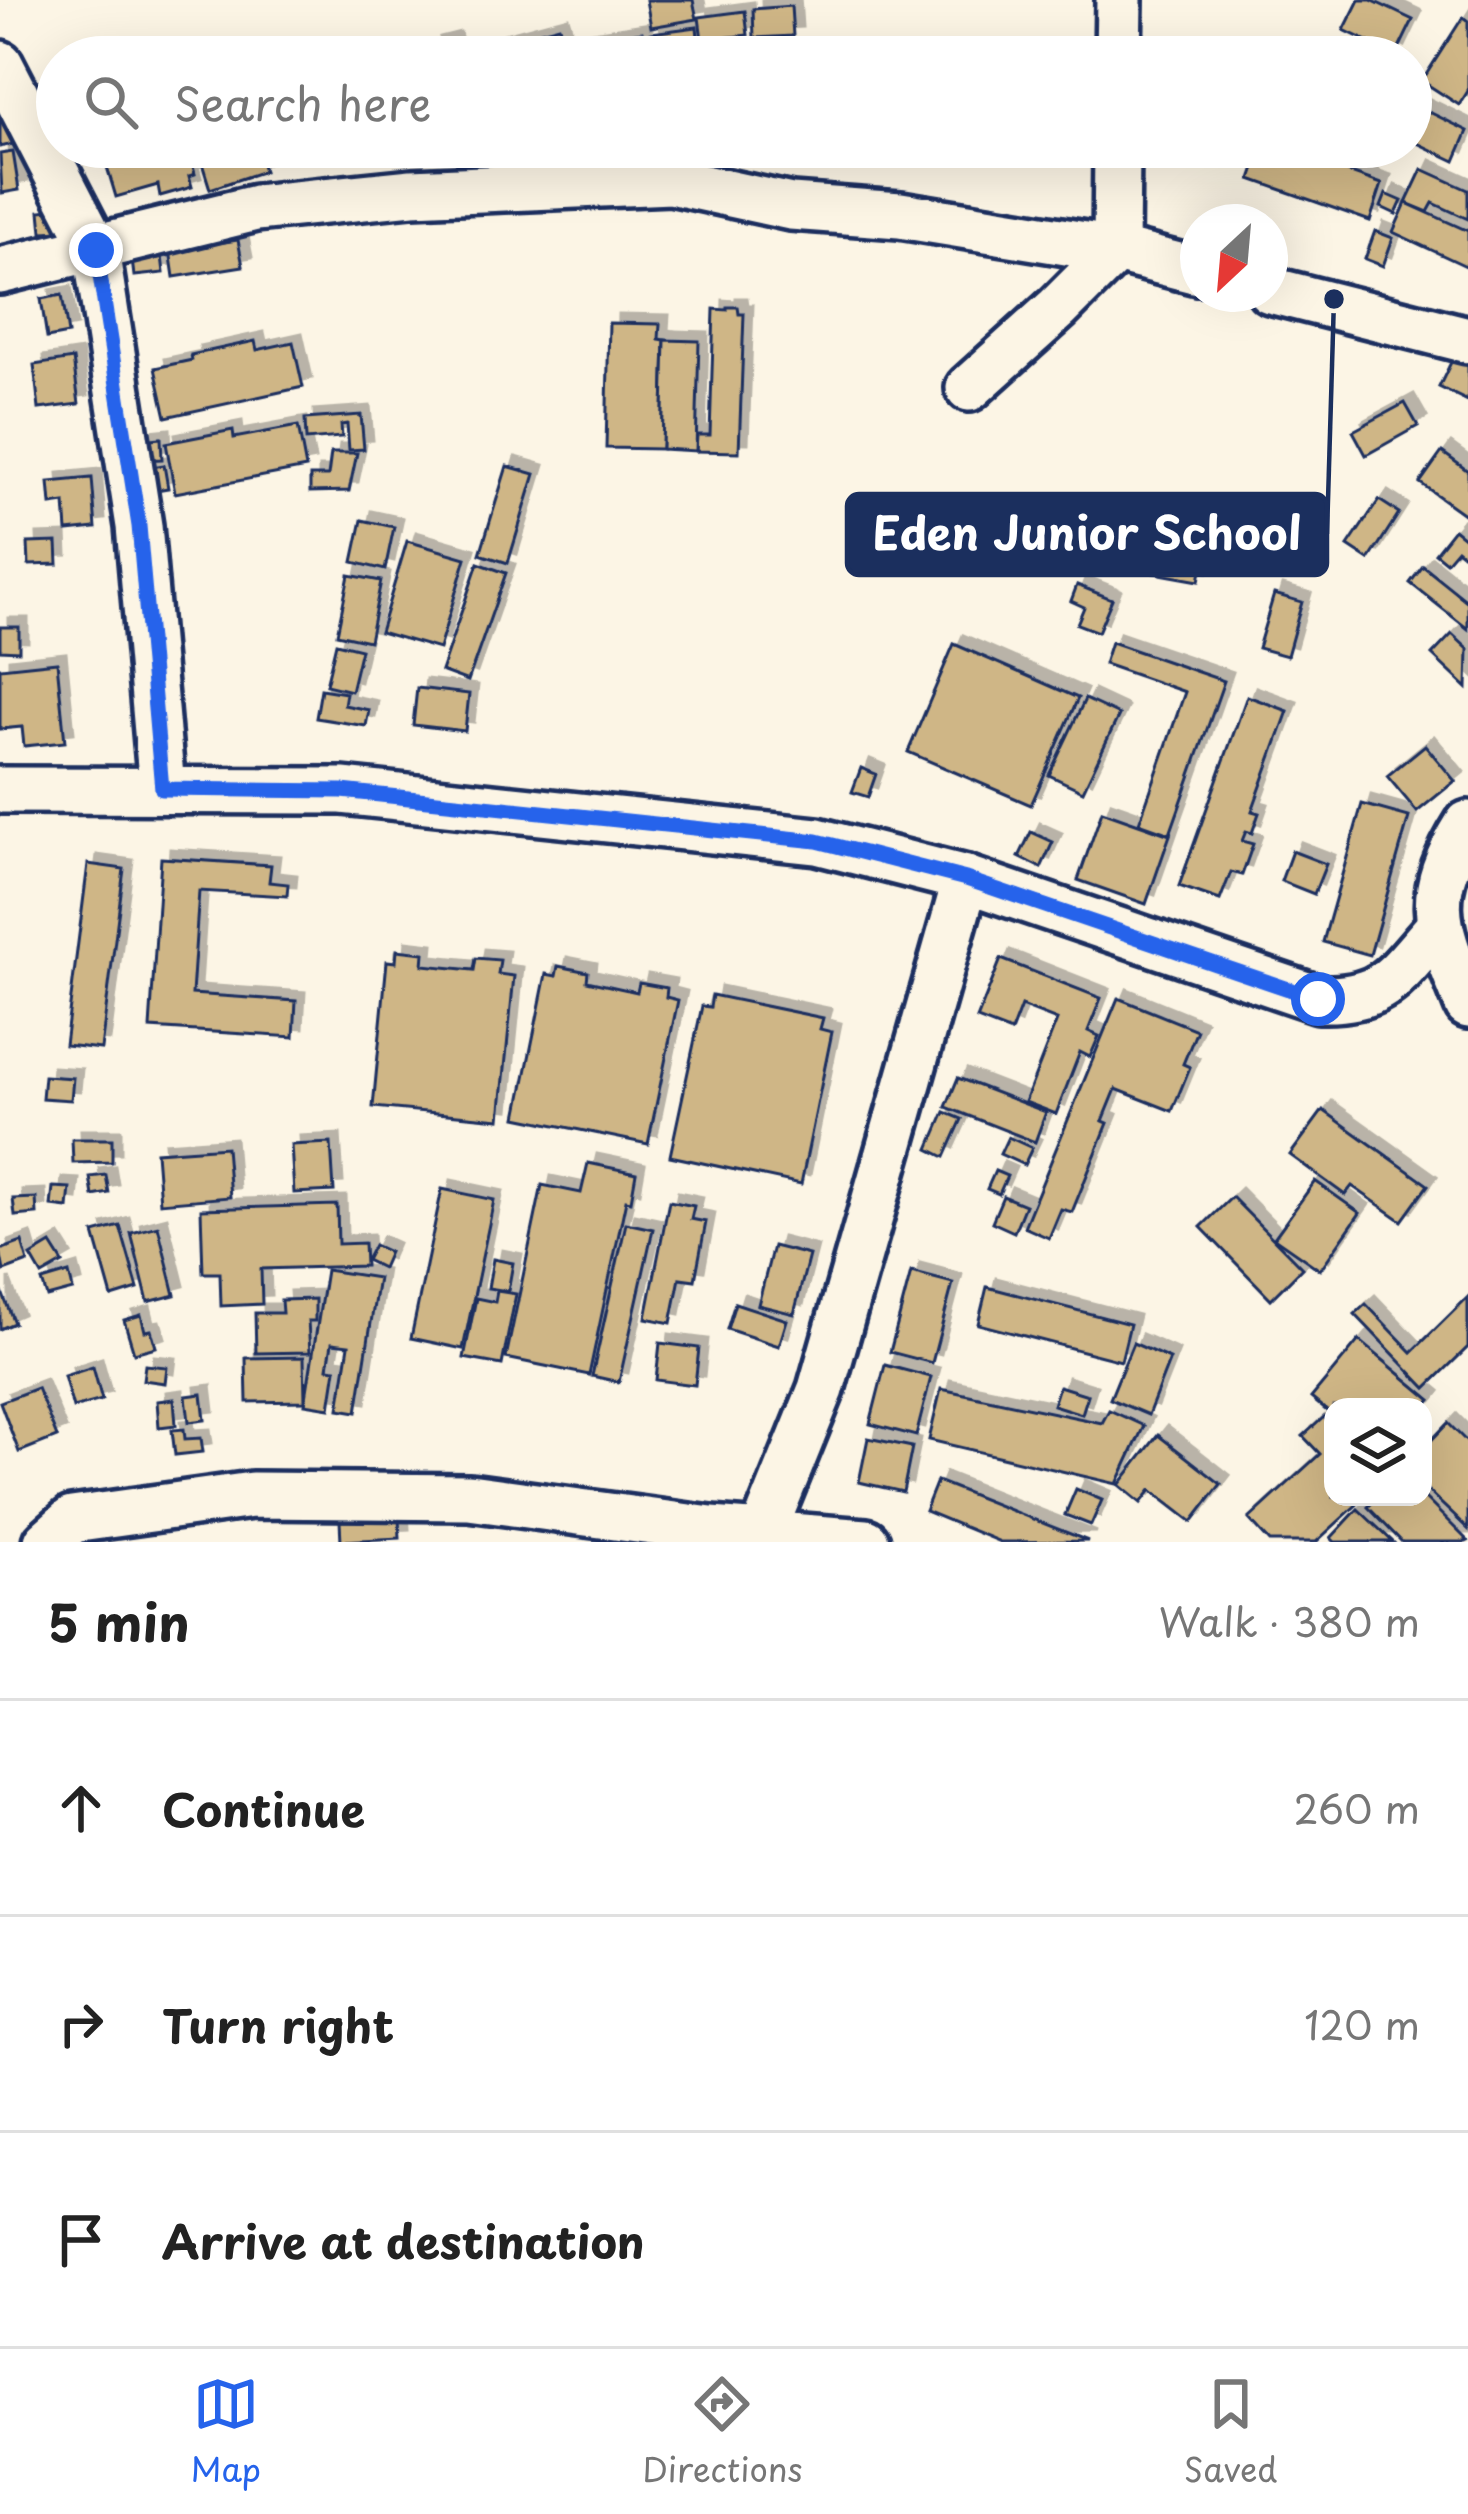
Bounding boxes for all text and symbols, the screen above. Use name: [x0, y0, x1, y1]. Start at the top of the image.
search box: [36, 36, 1432, 168]
text: Search here: [174, 68, 431, 136]
icon: search: [78, 69, 144, 135]
north arrow: [1180, 204, 1288, 312]
route end: [69, 223, 123, 277]
callout: Eden Junior School: [847, 494, 1327, 575]
text: Eden Junior School: [873, 497, 1301, 565]
route start: [1291, 972, 1345, 1026]
map controls: [1324, 1398, 1432, 1506]
button: layers: [1324, 1398, 1432, 1506]
text: 5 min: [48, 1582, 190, 1659]
text: Walk · 380 m: [1159, 1591, 1420, 1650]
text: Continue: [162, 1774, 365, 1842]
icon: ahead: [48, 1775, 114, 1841]
text: 260 m: [1293, 1778, 1420, 1837]
text: Turn right: [162, 1990, 394, 2058]
icon: right: [48, 1991, 114, 2057]
text: 120 m: [1304, 1994, 1420, 2053]
text: Arrive at destination: [162, 2206, 645, 2274]
icon: arrive: [48, 2207, 114, 2273]
tab: Map: [191, 2371, 261, 2493]
tab: Directions: [642, 2371, 803, 2493]
tab: Saved: [1184, 2371, 1277, 2493]

